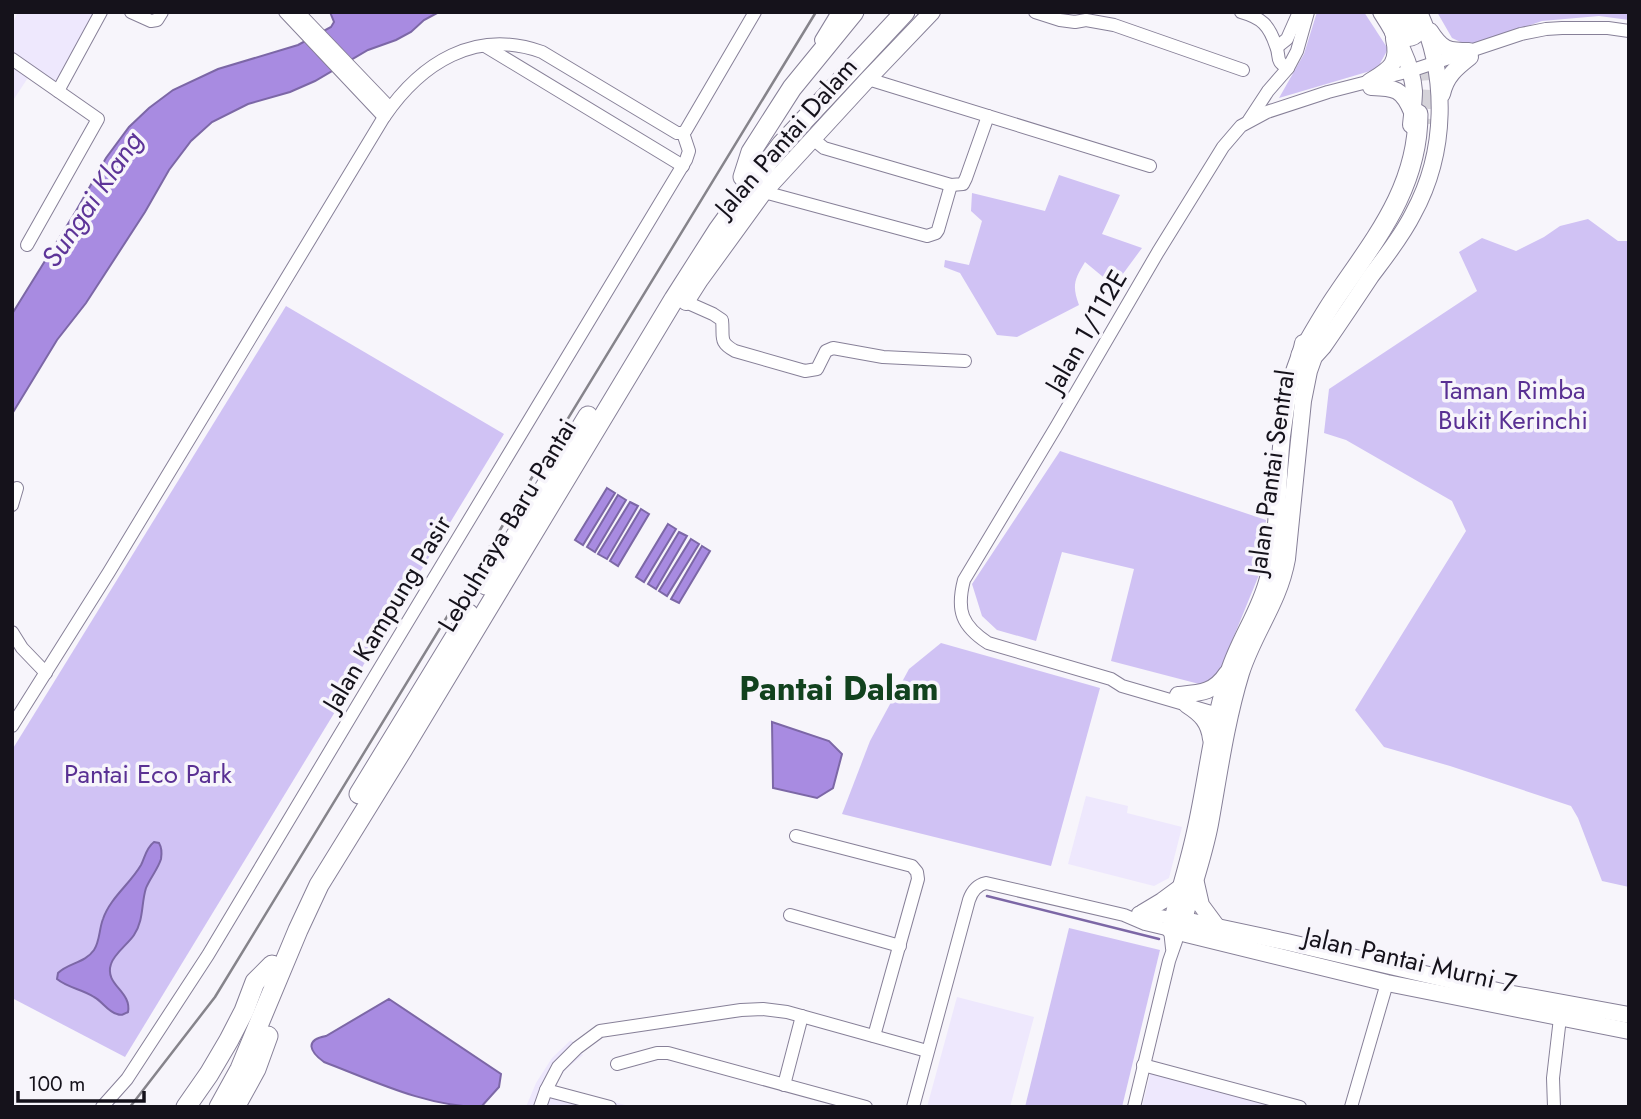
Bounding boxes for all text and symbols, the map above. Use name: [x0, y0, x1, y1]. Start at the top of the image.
street label: Jalan Pantai Dalam: [704, 49, 866, 227]
water label: Sungai Klang: [31, 122, 153, 275]
street label: Jalan 1/112E: [1034, 262, 1137, 402]
street label: Jalan Pantai Sentral: [1237, 367, 1304, 580]
park label: Taman Rimba Bukit Kerinchi: [1438, 371, 1588, 439]
street label: Lebuhraya Baru Pantai: [428, 411, 586, 639]
street label: Jalan Kampung Pasir: [312, 508, 461, 721]
district label: Pantai Dalam: [739, 665, 939, 712]
park label: Pantai Eco Park: [64, 755, 233, 793]
street label: Jalan Pantai Murni 7: [1297, 916, 1520, 1003]
scale bar: [18, 1060, 144, 1104]
text: 100 m: [28, 1069, 85, 1099]

